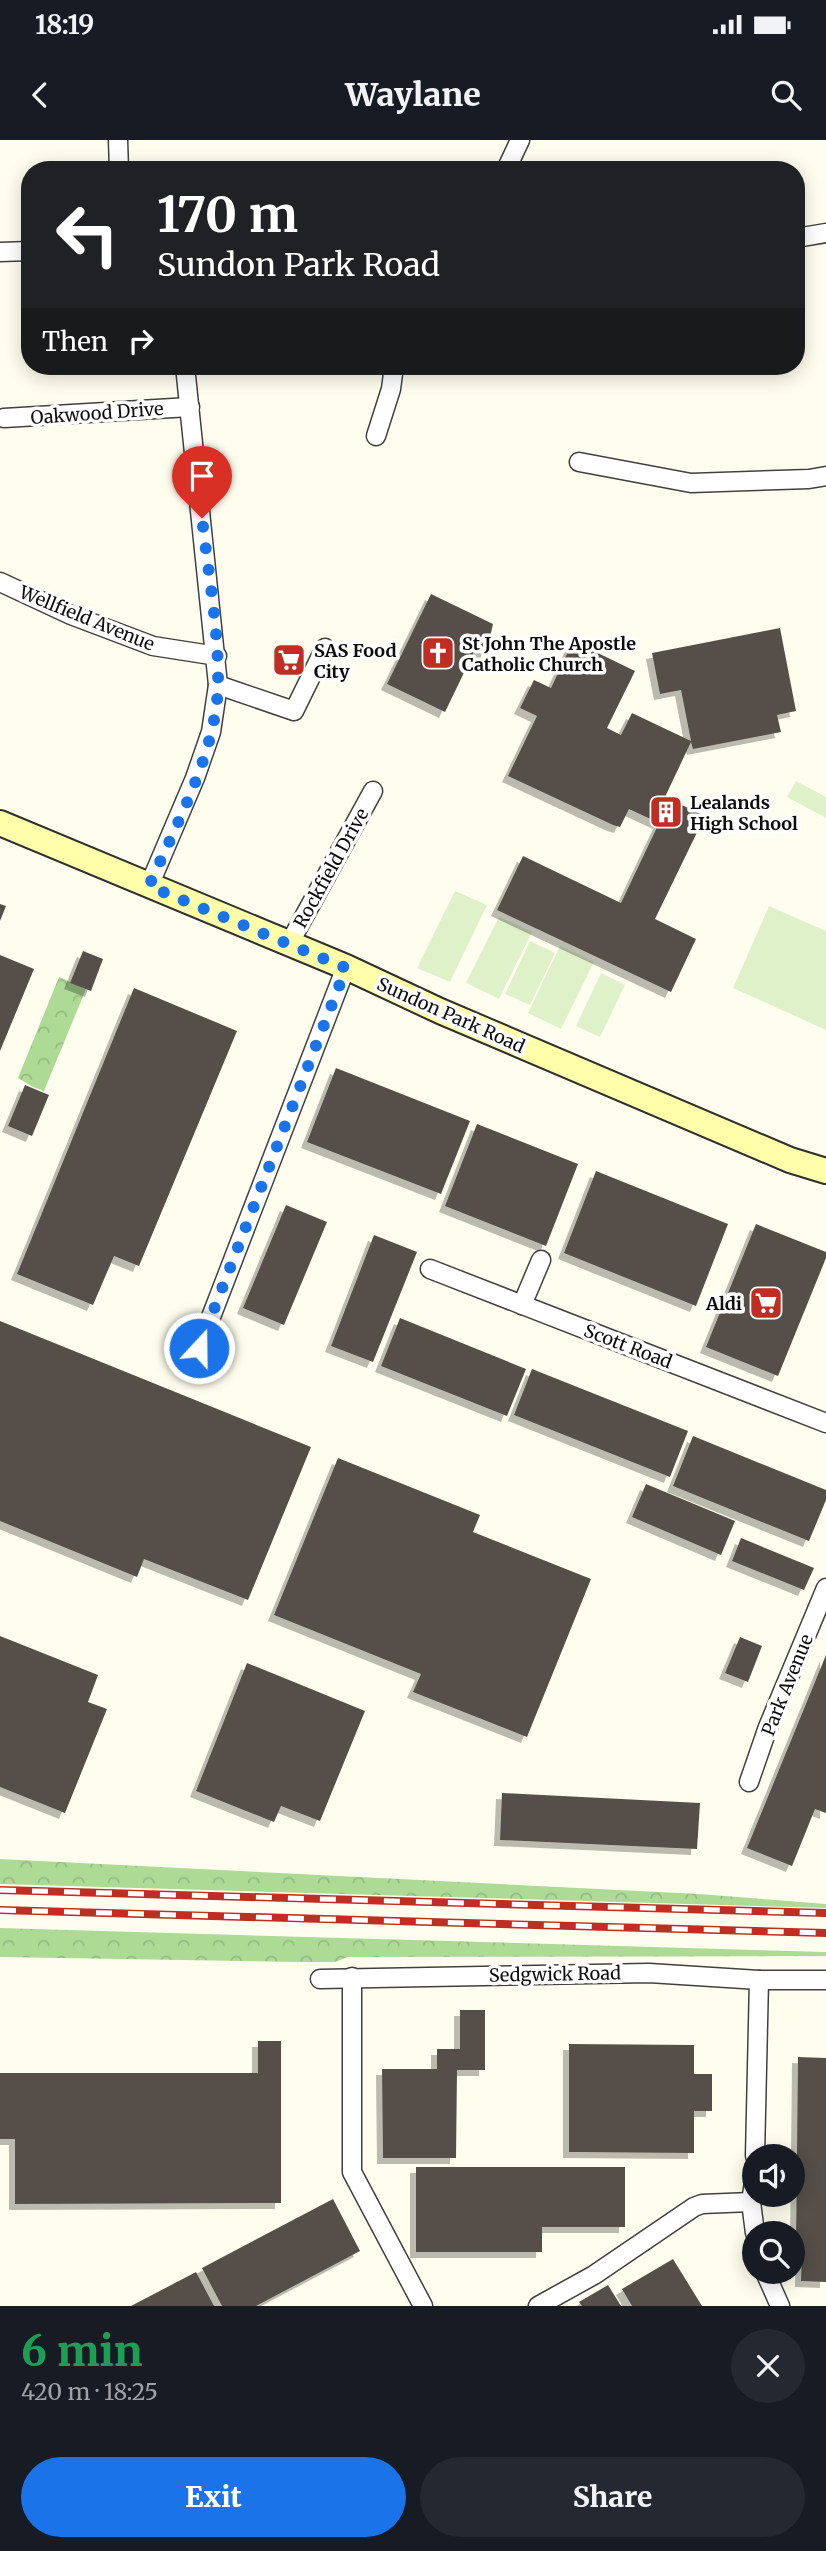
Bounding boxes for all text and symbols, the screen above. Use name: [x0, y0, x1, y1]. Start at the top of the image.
text: 18:19: [35, 8, 94, 41]
text: Waylane: [345, 75, 481, 115]
icon: back: [21, 76, 59, 114]
icon: search: [767, 76, 805, 114]
text: 170 m: [157, 184, 298, 245]
icon: left: [42, 189, 133, 280]
text: Sundon Park Road: [157, 245, 440, 285]
icon: right: [122, 322, 160, 360]
text: Then: [42, 325, 108, 358]
street label: Oakwood Drive: [30, 397, 164, 429]
pin: [172, 446, 232, 518]
icon: arrive: [183, 457, 221, 495]
street label: Wellfield Avenue: [15, 580, 158, 656]
place label: St John The Apostle Catholic Church: [462, 632, 636, 676]
church icon: St John The Apostle Catholic Church: [419, 634, 457, 672]
place label: SAS Food City: [314, 639, 397, 683]
supermarket icon: SAS Food City: [270, 641, 308, 679]
place label: Lealands High School: [690, 791, 798, 835]
building icon: Lealands High School: [647, 793, 685, 831]
street label: Rockfield Drive: [289, 804, 373, 932]
street label: Sundon Park Road: [374, 972, 529, 1058]
supermarket icon: Aldi: [747, 1284, 785, 1322]
place label: Aldi: [705, 1292, 742, 1315]
position arrow: [162, 1311, 236, 1385]
street label: Scott Road: [581, 1319, 675, 1373]
street label: Park Avenue: [756, 1631, 818, 1739]
street label: Sedgwick Road: [489, 1961, 621, 1987]
map controls: [742, 2144, 805, 2284]
button: sound: [742, 2144, 805, 2207]
button: search: [742, 2221, 805, 2284]
text: 6 min: [21, 2325, 143, 2377]
button: close: [731, 2329, 805, 2403]
text: 420 m · 18:25: [21, 2377, 158, 2406]
button: Exit: [21, 2457, 406, 2537]
button: Share: [420, 2457, 805, 2537]

